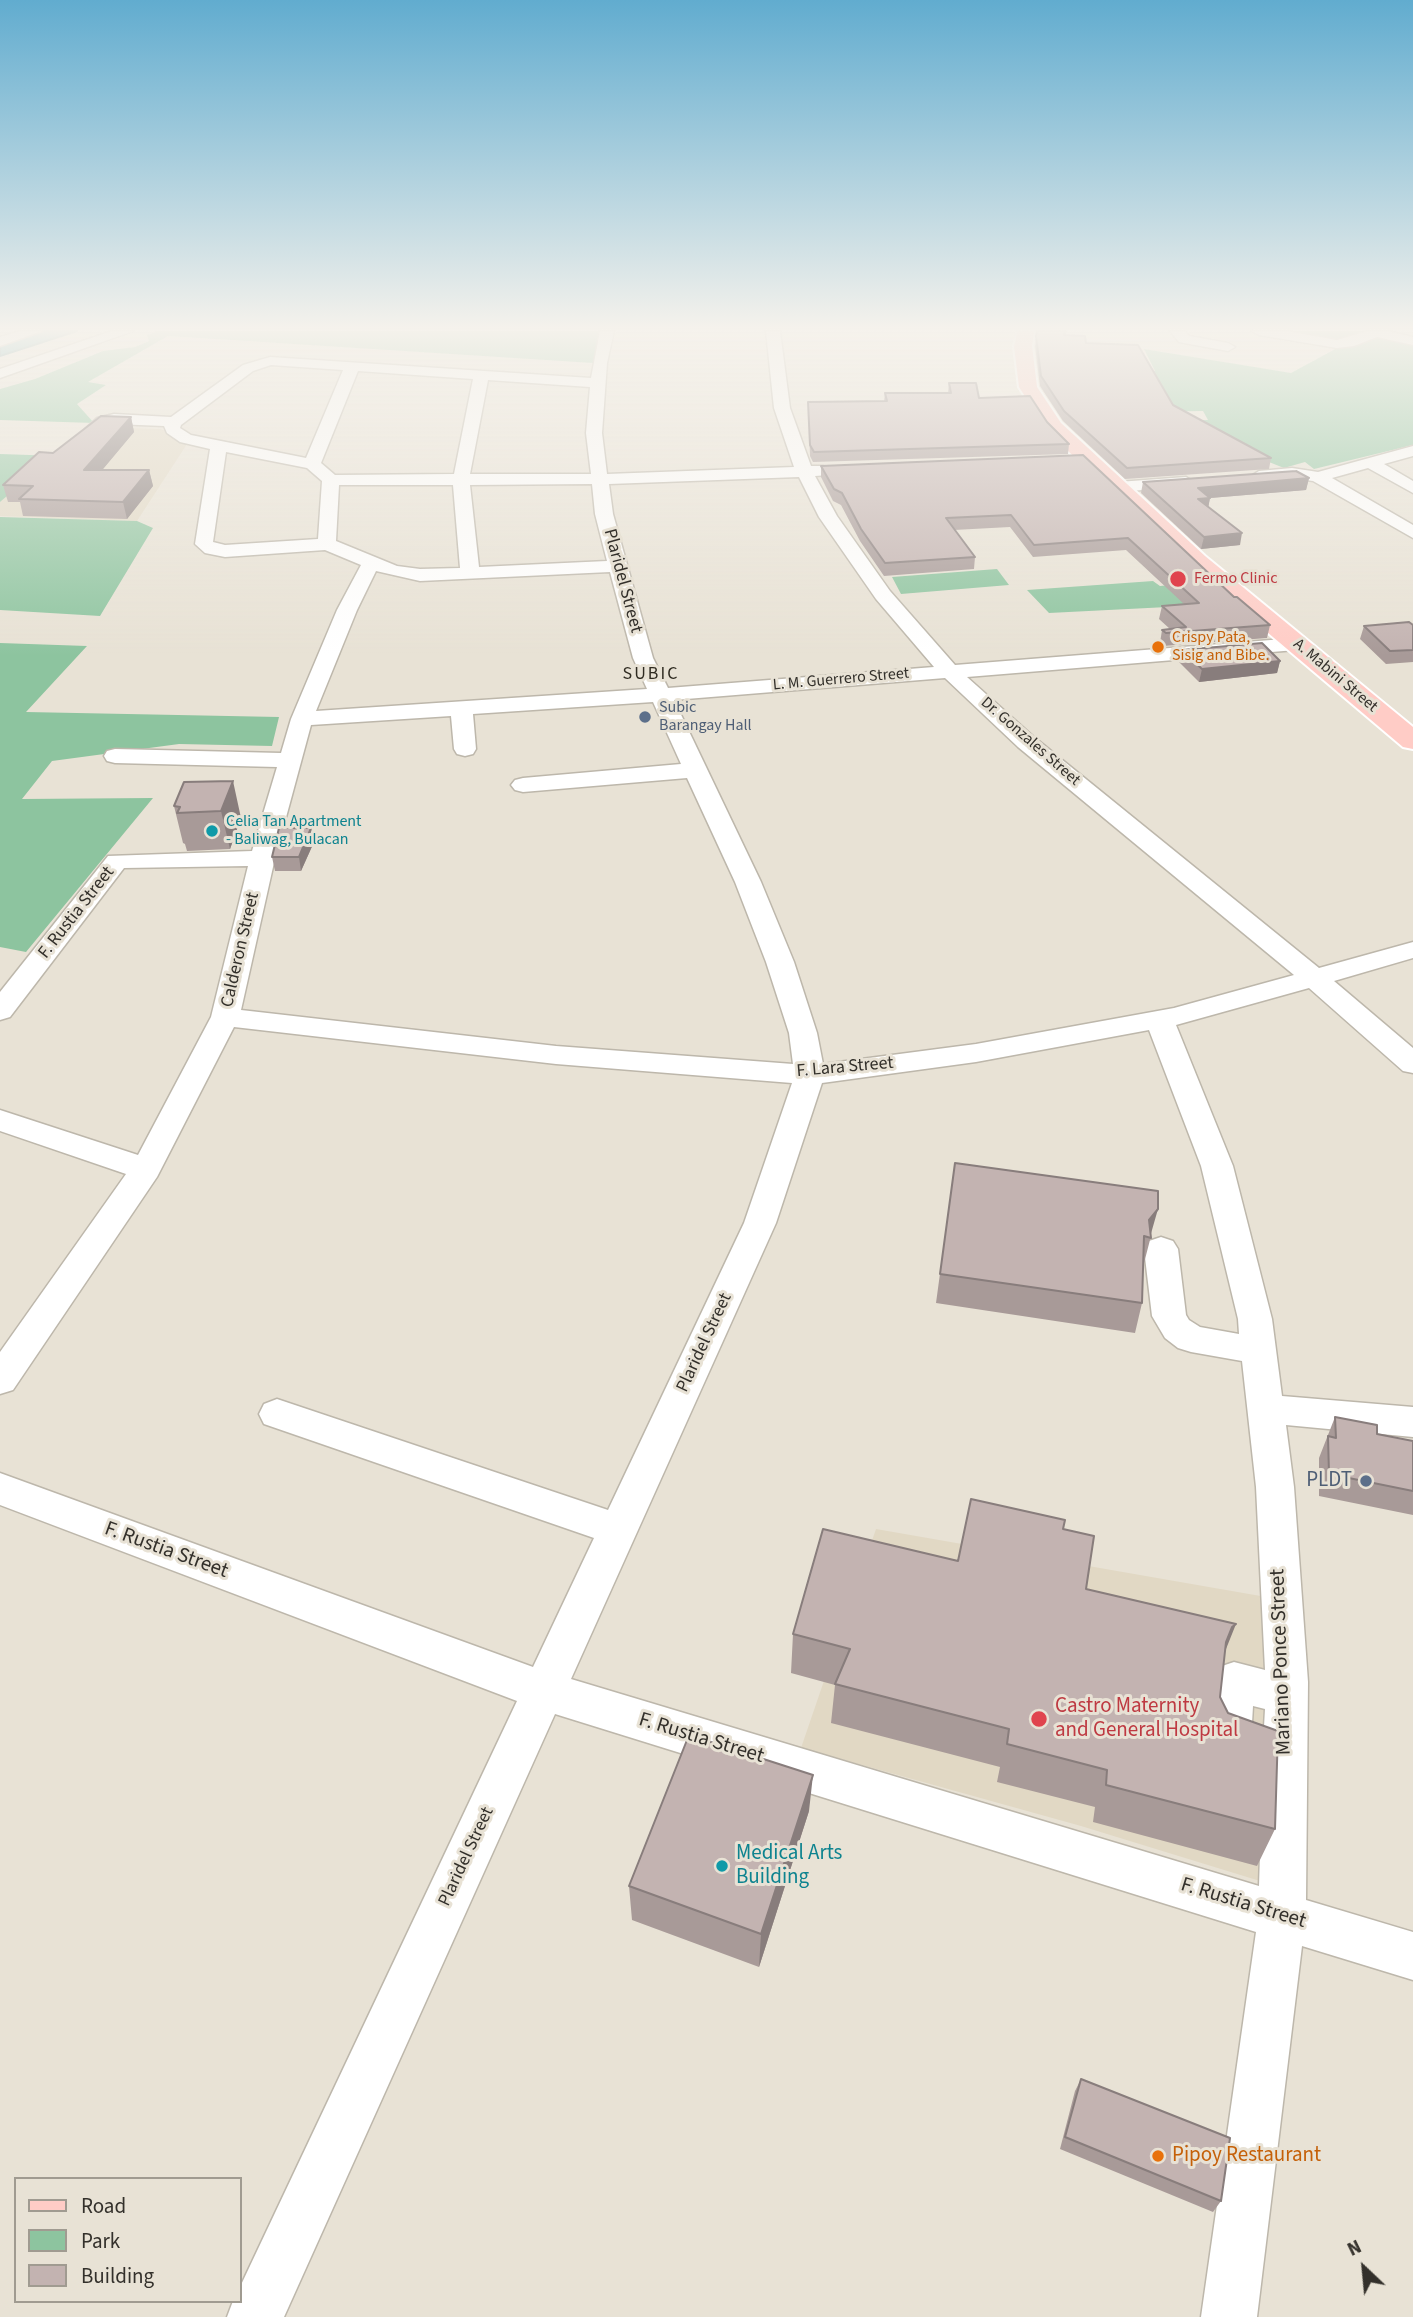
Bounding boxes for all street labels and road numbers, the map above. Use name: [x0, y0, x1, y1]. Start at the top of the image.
street label: Plaridel Street: [598, 527, 646, 635]
street label: A. Mabini Street: [1289, 635, 1381, 717]
street label: L. M. Guerrero Street: [772, 664, 910, 696]
street label: Dr. Gonzales Street: [976, 694, 1084, 790]
street label: F. Rustia Street: [34, 863, 120, 963]
street label: Calderon Street: [217, 890, 265, 1010]
street label: F. Lara Street: [796, 1053, 894, 1083]
street label: Plaridel Street: [673, 1290, 737, 1396]
street label: F. Rustia Street: [101, 1517, 231, 1585]
street label: Mariano Ponce Street: [1266, 1568, 1298, 1756]
street label: F. Rustia Street: [635, 1708, 767, 1770]
street label: Plaridel Street: [435, 1804, 499, 1910]
street label: F. Rustia Street: [1177, 1873, 1309, 1935]

